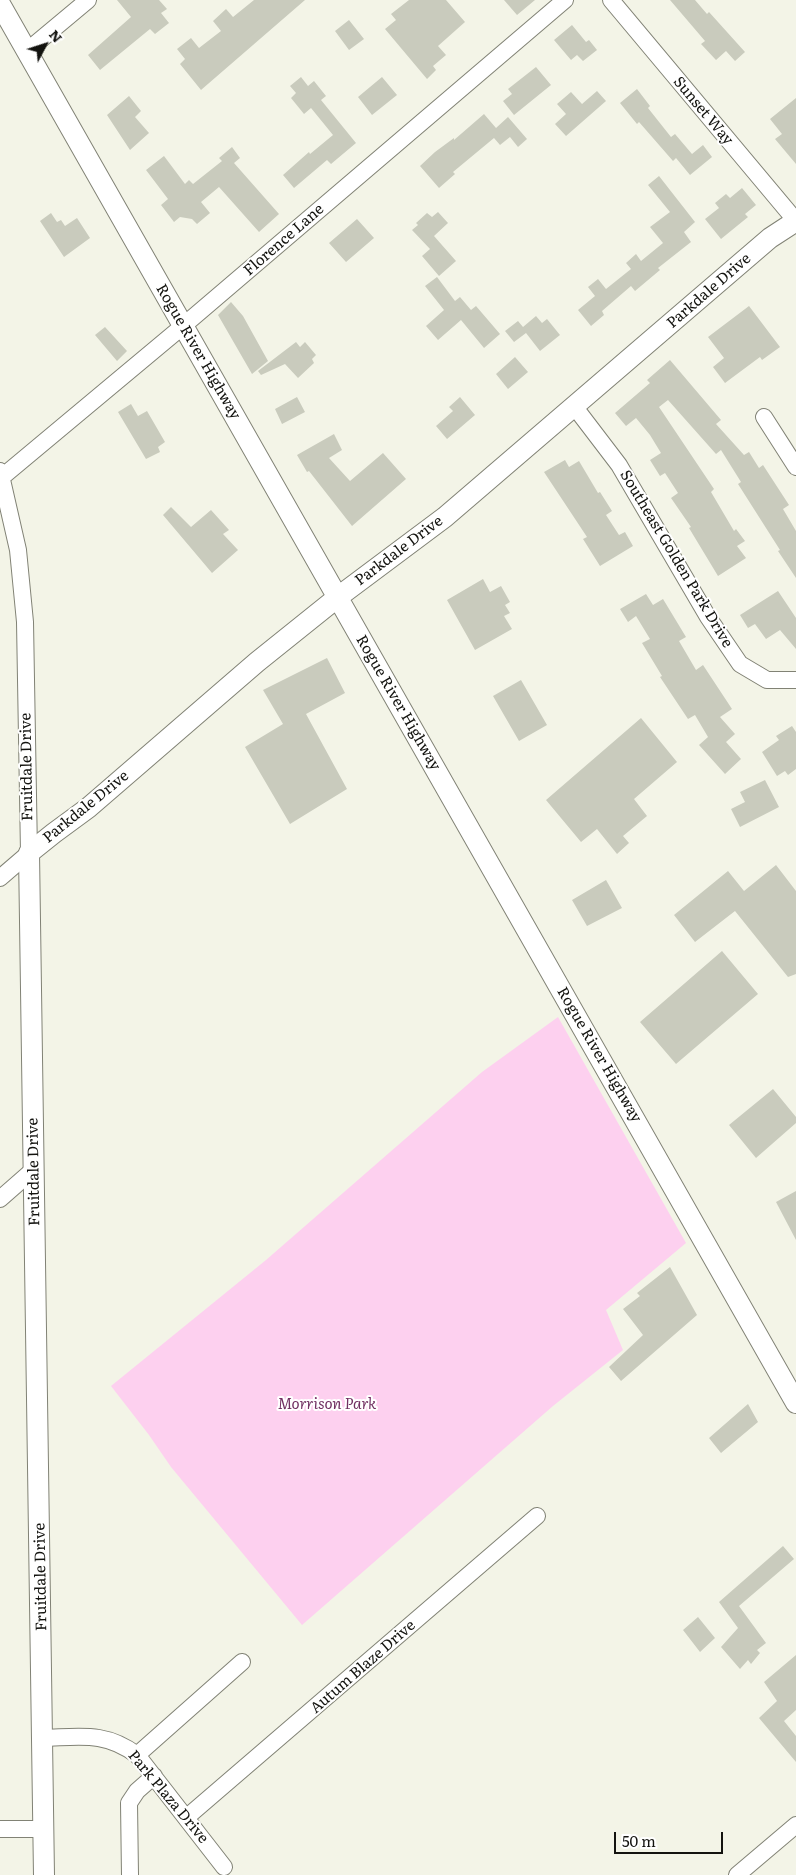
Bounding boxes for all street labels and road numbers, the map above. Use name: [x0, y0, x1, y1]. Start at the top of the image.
street label: Sunset Way: [669, 73, 737, 149]
street label: Florence Lane: [240, 200, 328, 280]
street label: Parkdale Drive: [663, 250, 755, 332]
street label: Rogue River Highway: [152, 281, 244, 423]
street label: Southeast Golden Park Drive: [616, 467, 736, 651]
street label: Parkdale Drive: [352, 512, 446, 590]
street label: Rogue River Highway: [352, 632, 444, 774]
street label: Fruitdale Drive: [17, 713, 37, 821]
street label: Parkdale Drive: [40, 767, 132, 847]
street label: Rogue River Highway: [553, 984, 645, 1126]
street label: Fruitdale Drive: [24, 1118, 44, 1226]
street label: Fruitdale Drive: [31, 1523, 51, 1631]
street label: Autum Blaze Drive: [307, 1617, 419, 1717]
street label: Park Plaza Drive: [124, 1747, 212, 1847]

